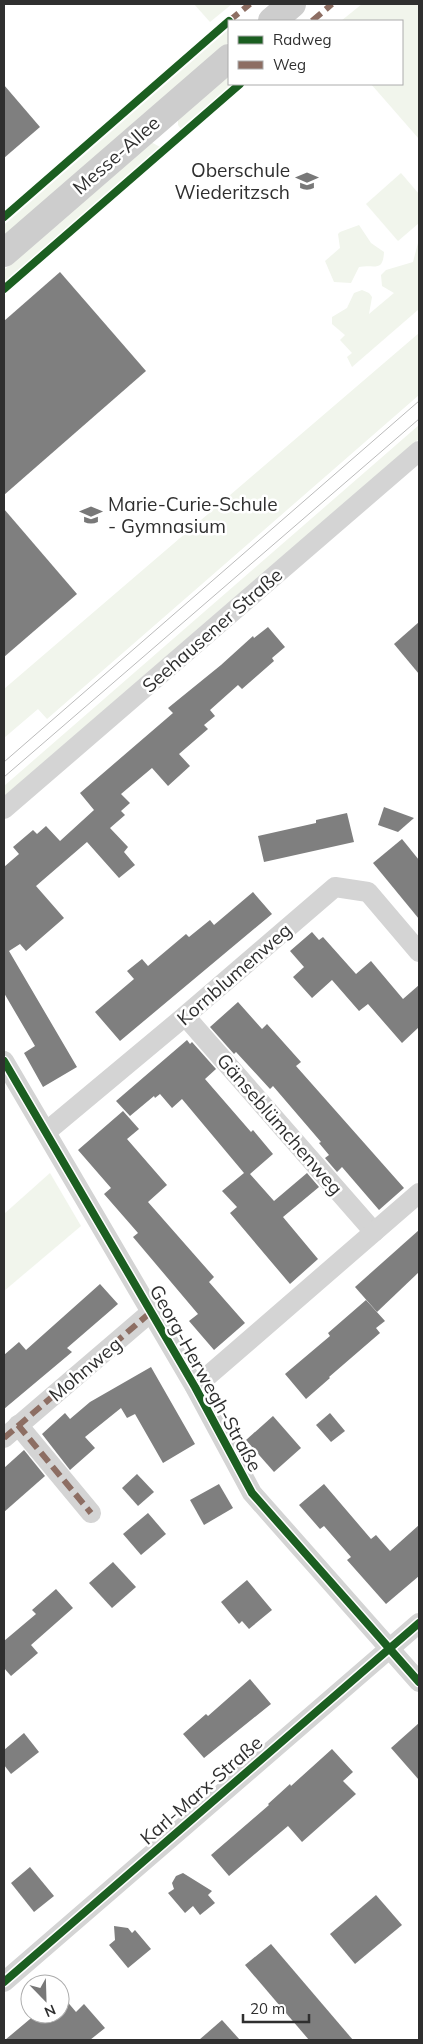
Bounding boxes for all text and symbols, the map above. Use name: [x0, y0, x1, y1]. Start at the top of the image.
legend: [228, 20, 403, 85]
text: Radweg: [273, 30, 331, 49]
text: Weg: [273, 55, 306, 74]
street label: Messe-Allee: [68, 111, 164, 199]
place label: Oberschule Wiederitzsch: [174, 158, 290, 204]
school or university icon: Oberschule Wiederitzsch: [294, 168, 320, 194]
place label: Marie-Curie-Schule - Gymnasium: [108, 492, 277, 538]
school or university icon: Marie-Curie-Schule - Gymnasium: [78, 502, 104, 528]
street label: Seehausener Straße: [137, 563, 287, 697]
street label: Kornblumenweg: [172, 918, 296, 1030]
street label: Gänseblümchenweg: [212, 1048, 348, 1200]
street label: Georg-Herwegh-Straße: [145, 1280, 267, 1476]
street label: Mohnweg: [44, 1332, 126, 1406]
street label: Karl-Marx-Straße: [135, 1730, 267, 1850]
north arrow: [20, 1974, 70, 2024]
scale bar: [243, 1992, 309, 2024]
text: 20 m: [250, 1999, 285, 2018]
text: N: [42, 2001, 58, 2021]

